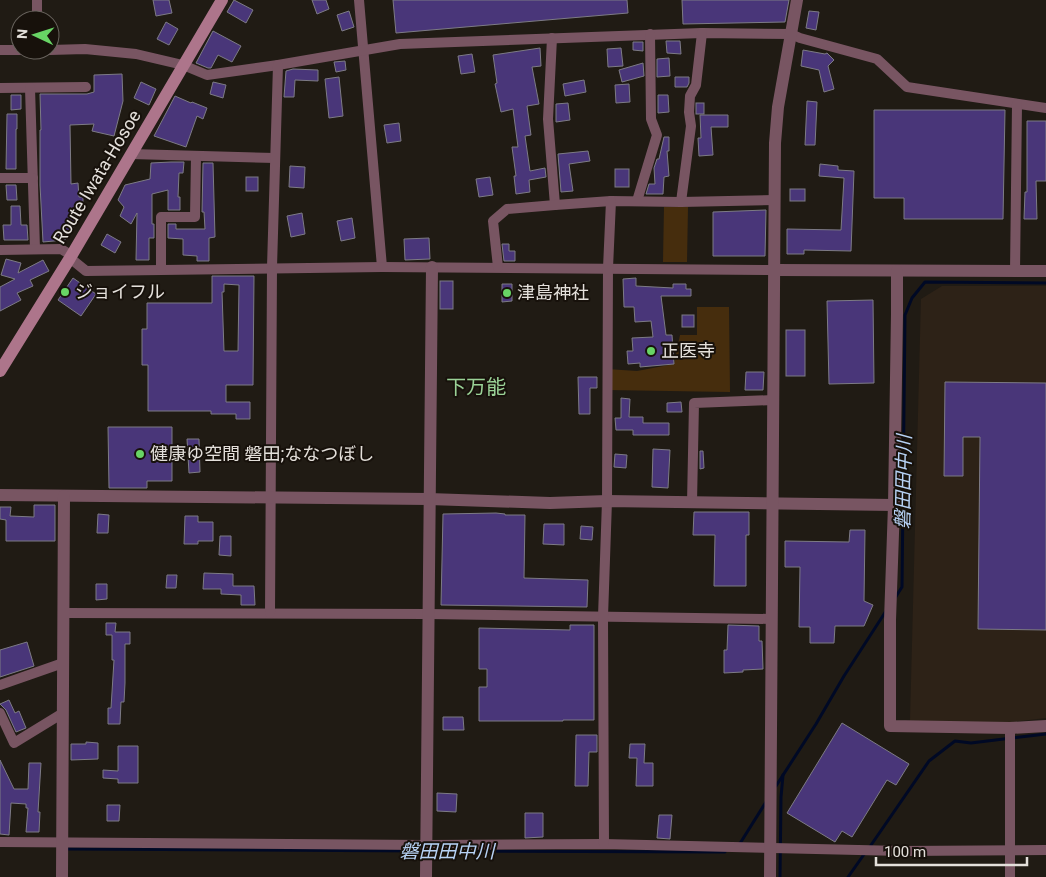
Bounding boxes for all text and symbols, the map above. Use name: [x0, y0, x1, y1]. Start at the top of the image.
north arrow: [10, 10, 60, 60]
text: N: [14, 29, 30, 40]
street label: Route Iwata-Hosoe: [48, 106, 145, 247]
place label: ジョイフル: [75, 281, 165, 302]
place label: 津島神社: [517, 282, 589, 303]
marker: ジョイフル: [59, 286, 71, 298]
marker: 津島神社: [501, 287, 513, 299]
place label: 正医寺: [661, 340, 715, 361]
marker: 正医寺: [645, 345, 657, 357]
district label: 下万能: [446, 375, 506, 399]
water label: 磐田田中川: [891, 432, 916, 530]
place label: 健康ゆ空間 磐田;ななつぼし: [150, 443, 374, 464]
marker: 健康ゆ空間 磐田;ななつぼし: [134, 448, 146, 460]
scale bar: [876, 834, 1027, 866]
water label: 磐田田中川: [399, 840, 496, 863]
text: 100 m: [884, 843, 926, 861]

